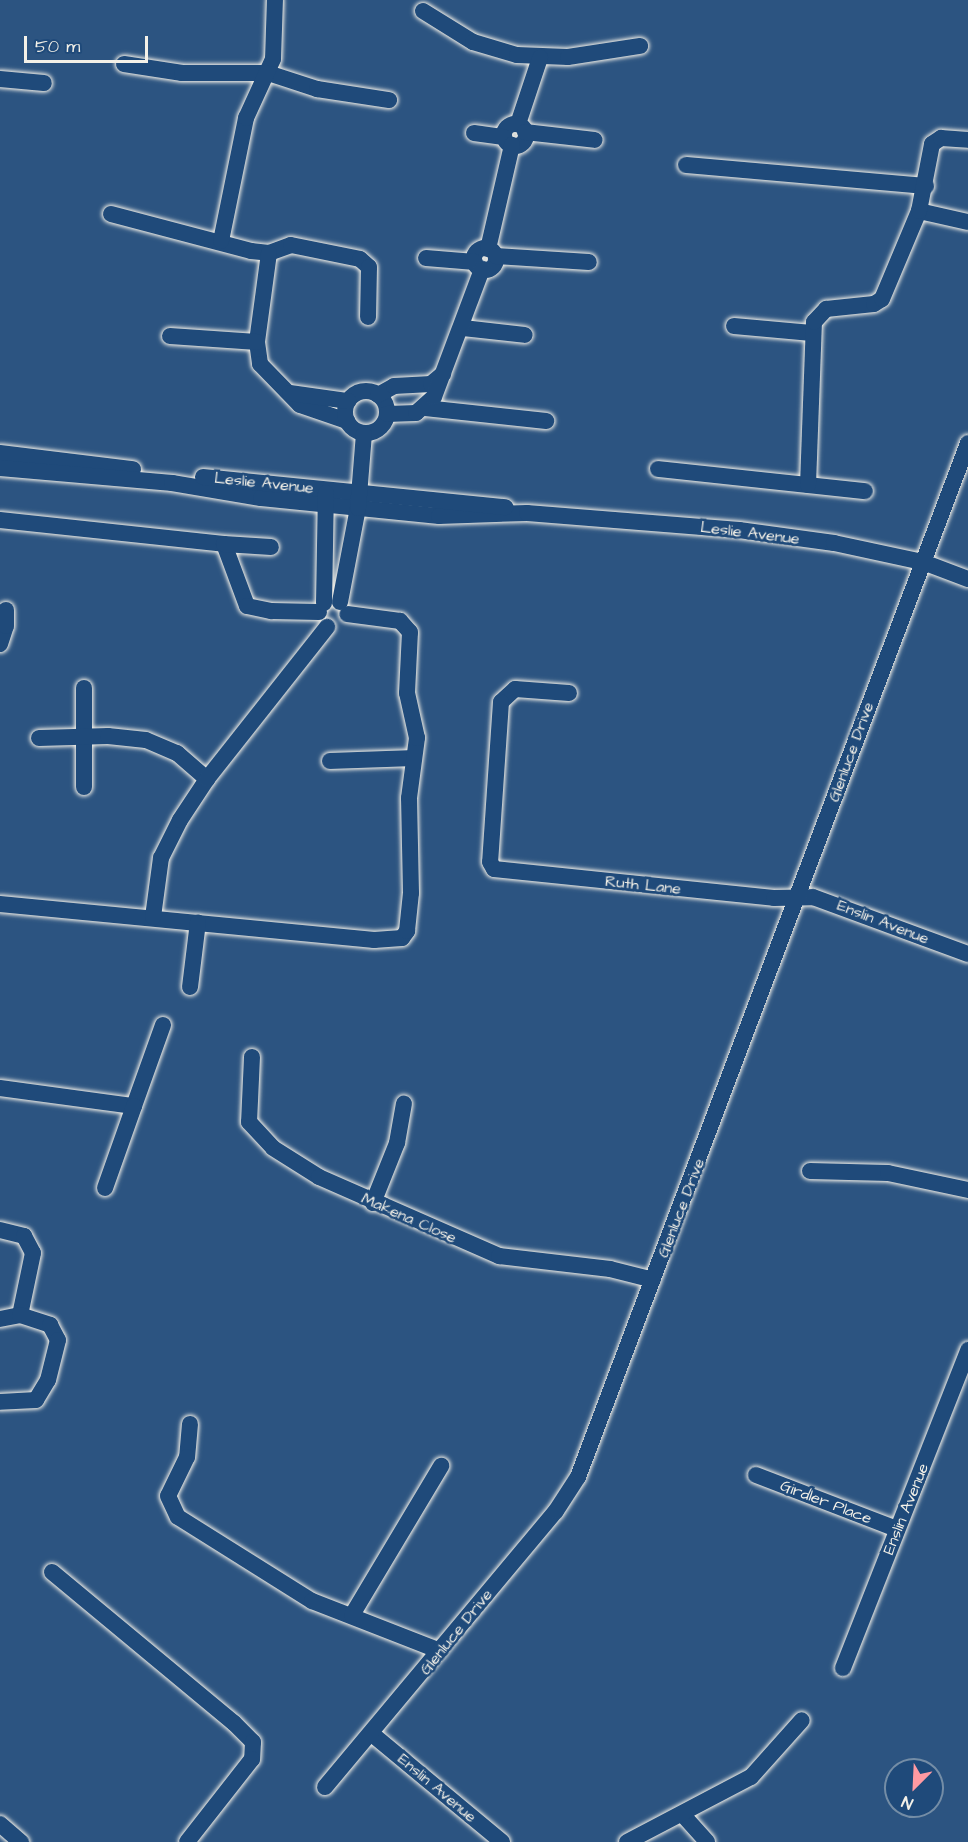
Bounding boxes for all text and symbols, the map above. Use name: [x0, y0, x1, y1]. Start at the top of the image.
scale bar: [27, 24, 152, 62]
text: 50 m: [35, 34, 80, 59]
street label: Leslie Avenue: [213, 468, 315, 498]
street label: Leslie Avenue: [699, 517, 801, 549]
street label: Glenluce Drive: [824, 700, 878, 804]
street label: Ruth Lane: [604, 871, 682, 899]
street label: Enslin Avenue: [834, 896, 932, 948]
street label: Glenluce Drive: [653, 1156, 709, 1260]
street label: Makena Close: [359, 1188, 459, 1248]
street label: Enslin Avenue: [879, 1461, 933, 1557]
street label: Girdler Place: [777, 1476, 875, 1528]
street label: Glenluce Drive: [416, 1585, 496, 1679]
street label: Enslin Avenue: [394, 1750, 480, 1826]
north arrow: [884, 1758, 944, 1818]
text: N: [898, 1791, 917, 1815]

